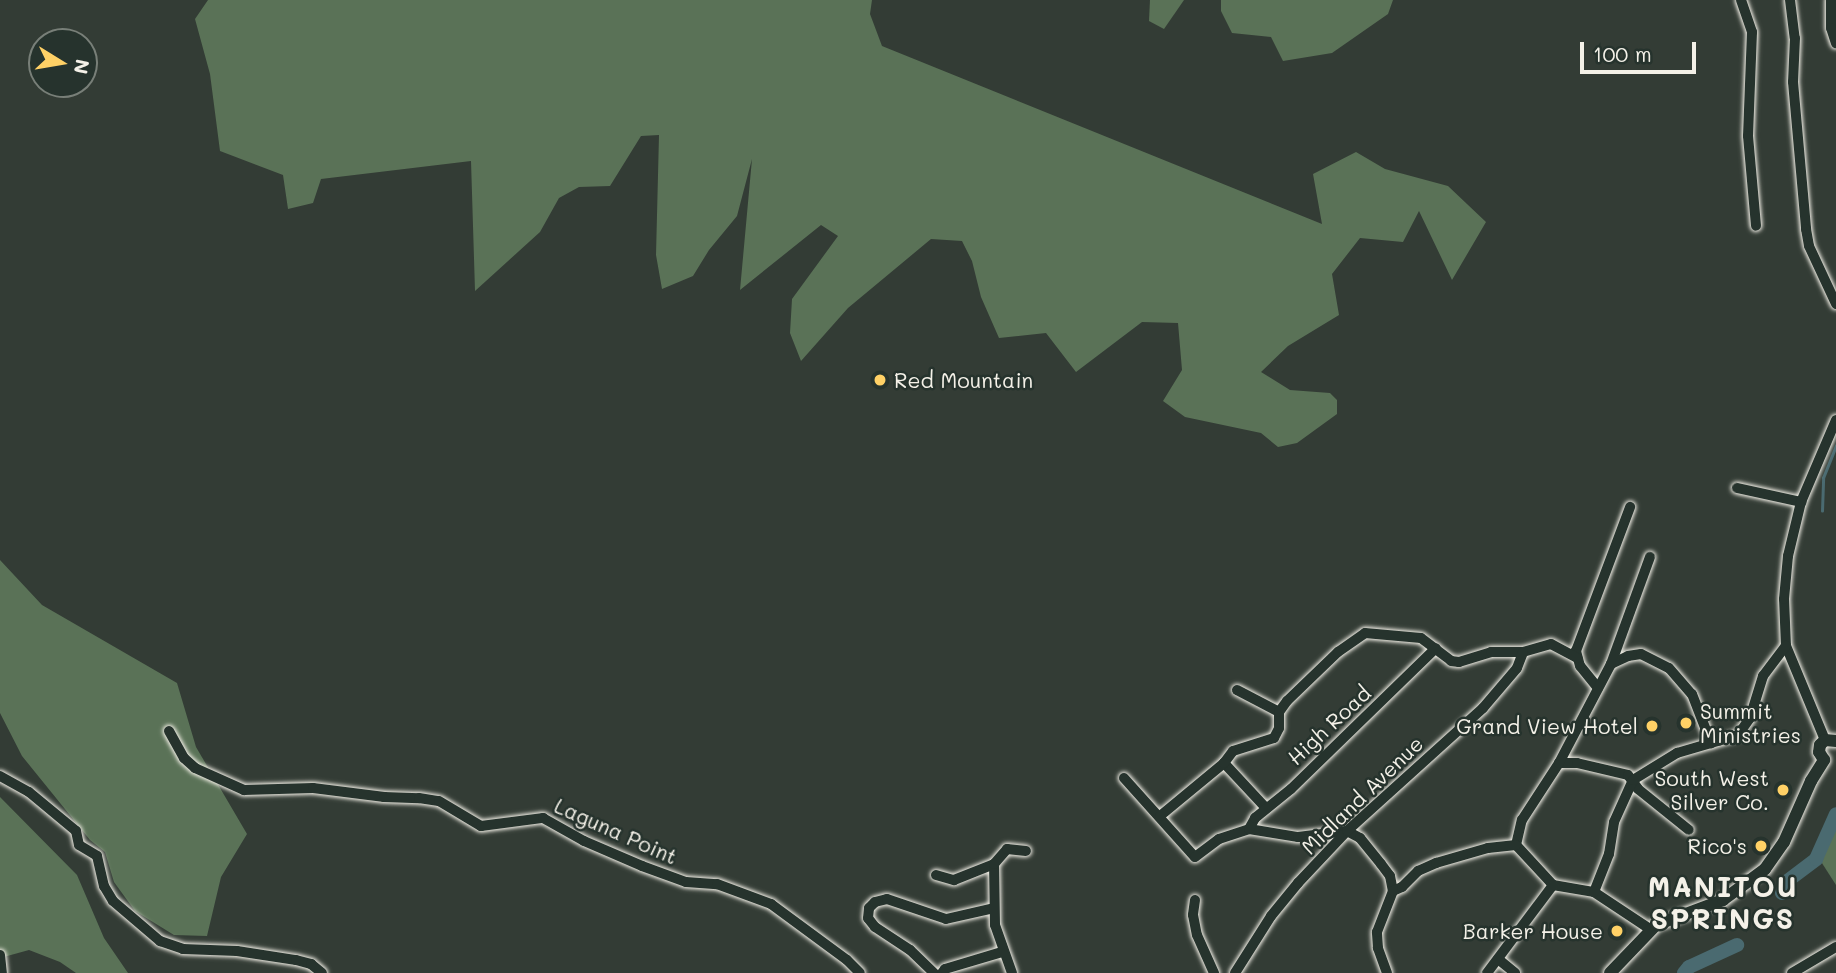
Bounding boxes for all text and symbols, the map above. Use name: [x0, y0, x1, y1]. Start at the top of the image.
north arrow: [28, 28, 98, 98]
scale bar: [1584, 28, 1700, 72]
text: 100 m: [1593, 40, 1652, 67]
text: N: [68, 57, 96, 76]
place label: Red Mountain: [894, 367, 1033, 393]
marker: Red Mountain: [872, 372, 888, 388]
street label: High Road: [1282, 680, 1376, 770]
place label: Summit Ministries: [1700, 698, 1801, 748]
place label: Grand View Hotel: [1456, 713, 1638, 739]
marker: Summit Ministries: [1678, 715, 1694, 731]
marker: Grand View Hotel: [1644, 718, 1660, 734]
street label: Midland Avenue: [1296, 731, 1428, 859]
place label: South West Silver Co.: [1655, 765, 1769, 815]
marker: South West Silver Co.: [1775, 782, 1791, 798]
street label: Laguna Point: [551, 793, 681, 869]
place label: Rico's: [1687, 833, 1747, 859]
marker: Rico's: [1753, 838, 1769, 854]
district label: MANITOU SPRINGS: [1649, 869, 1797, 935]
place label: Barker House: [1463, 918, 1603, 944]
marker: Barker House: [1609, 923, 1625, 939]

